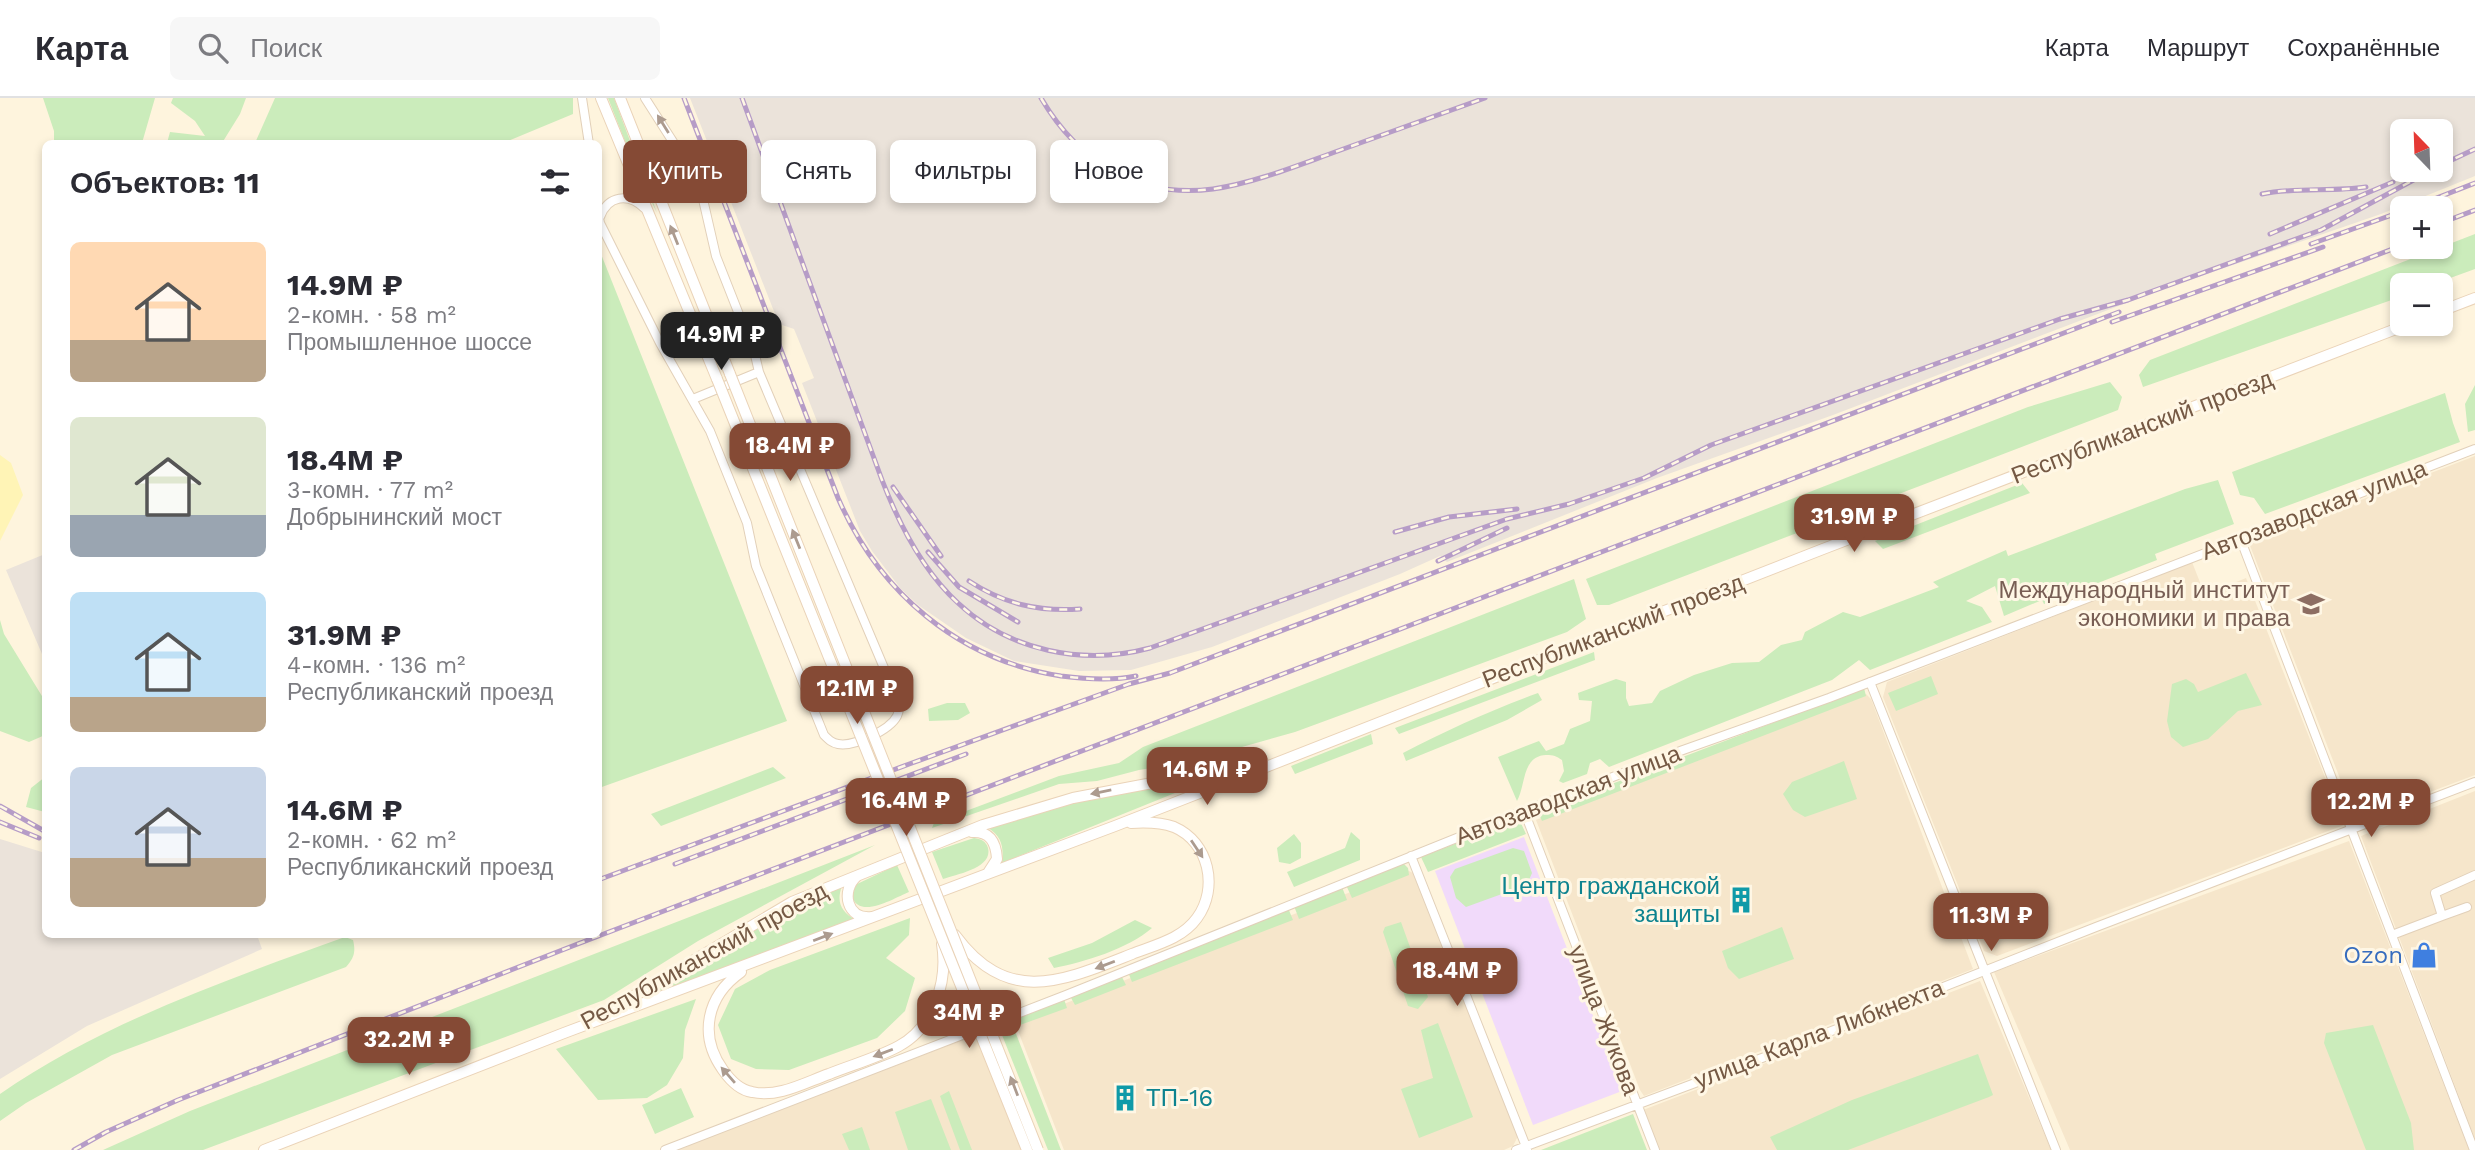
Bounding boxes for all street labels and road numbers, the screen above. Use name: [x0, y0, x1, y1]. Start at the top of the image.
street label: Республиканский проезд: [2007, 364, 2277, 490]
street label: Автозаводская улица: [2197, 454, 2431, 566]
street label: Республиканский проезд: [1478, 568, 1748, 694]
street label: Автозаводская улица: [1451, 739, 1685, 851]
street label: Республиканский проезд: [576, 876, 832, 1036]
street label: улица Жукова: [1563, 941, 1646, 1099]
street label: улица Карла Либкнехта: [1690, 973, 1948, 1095]

